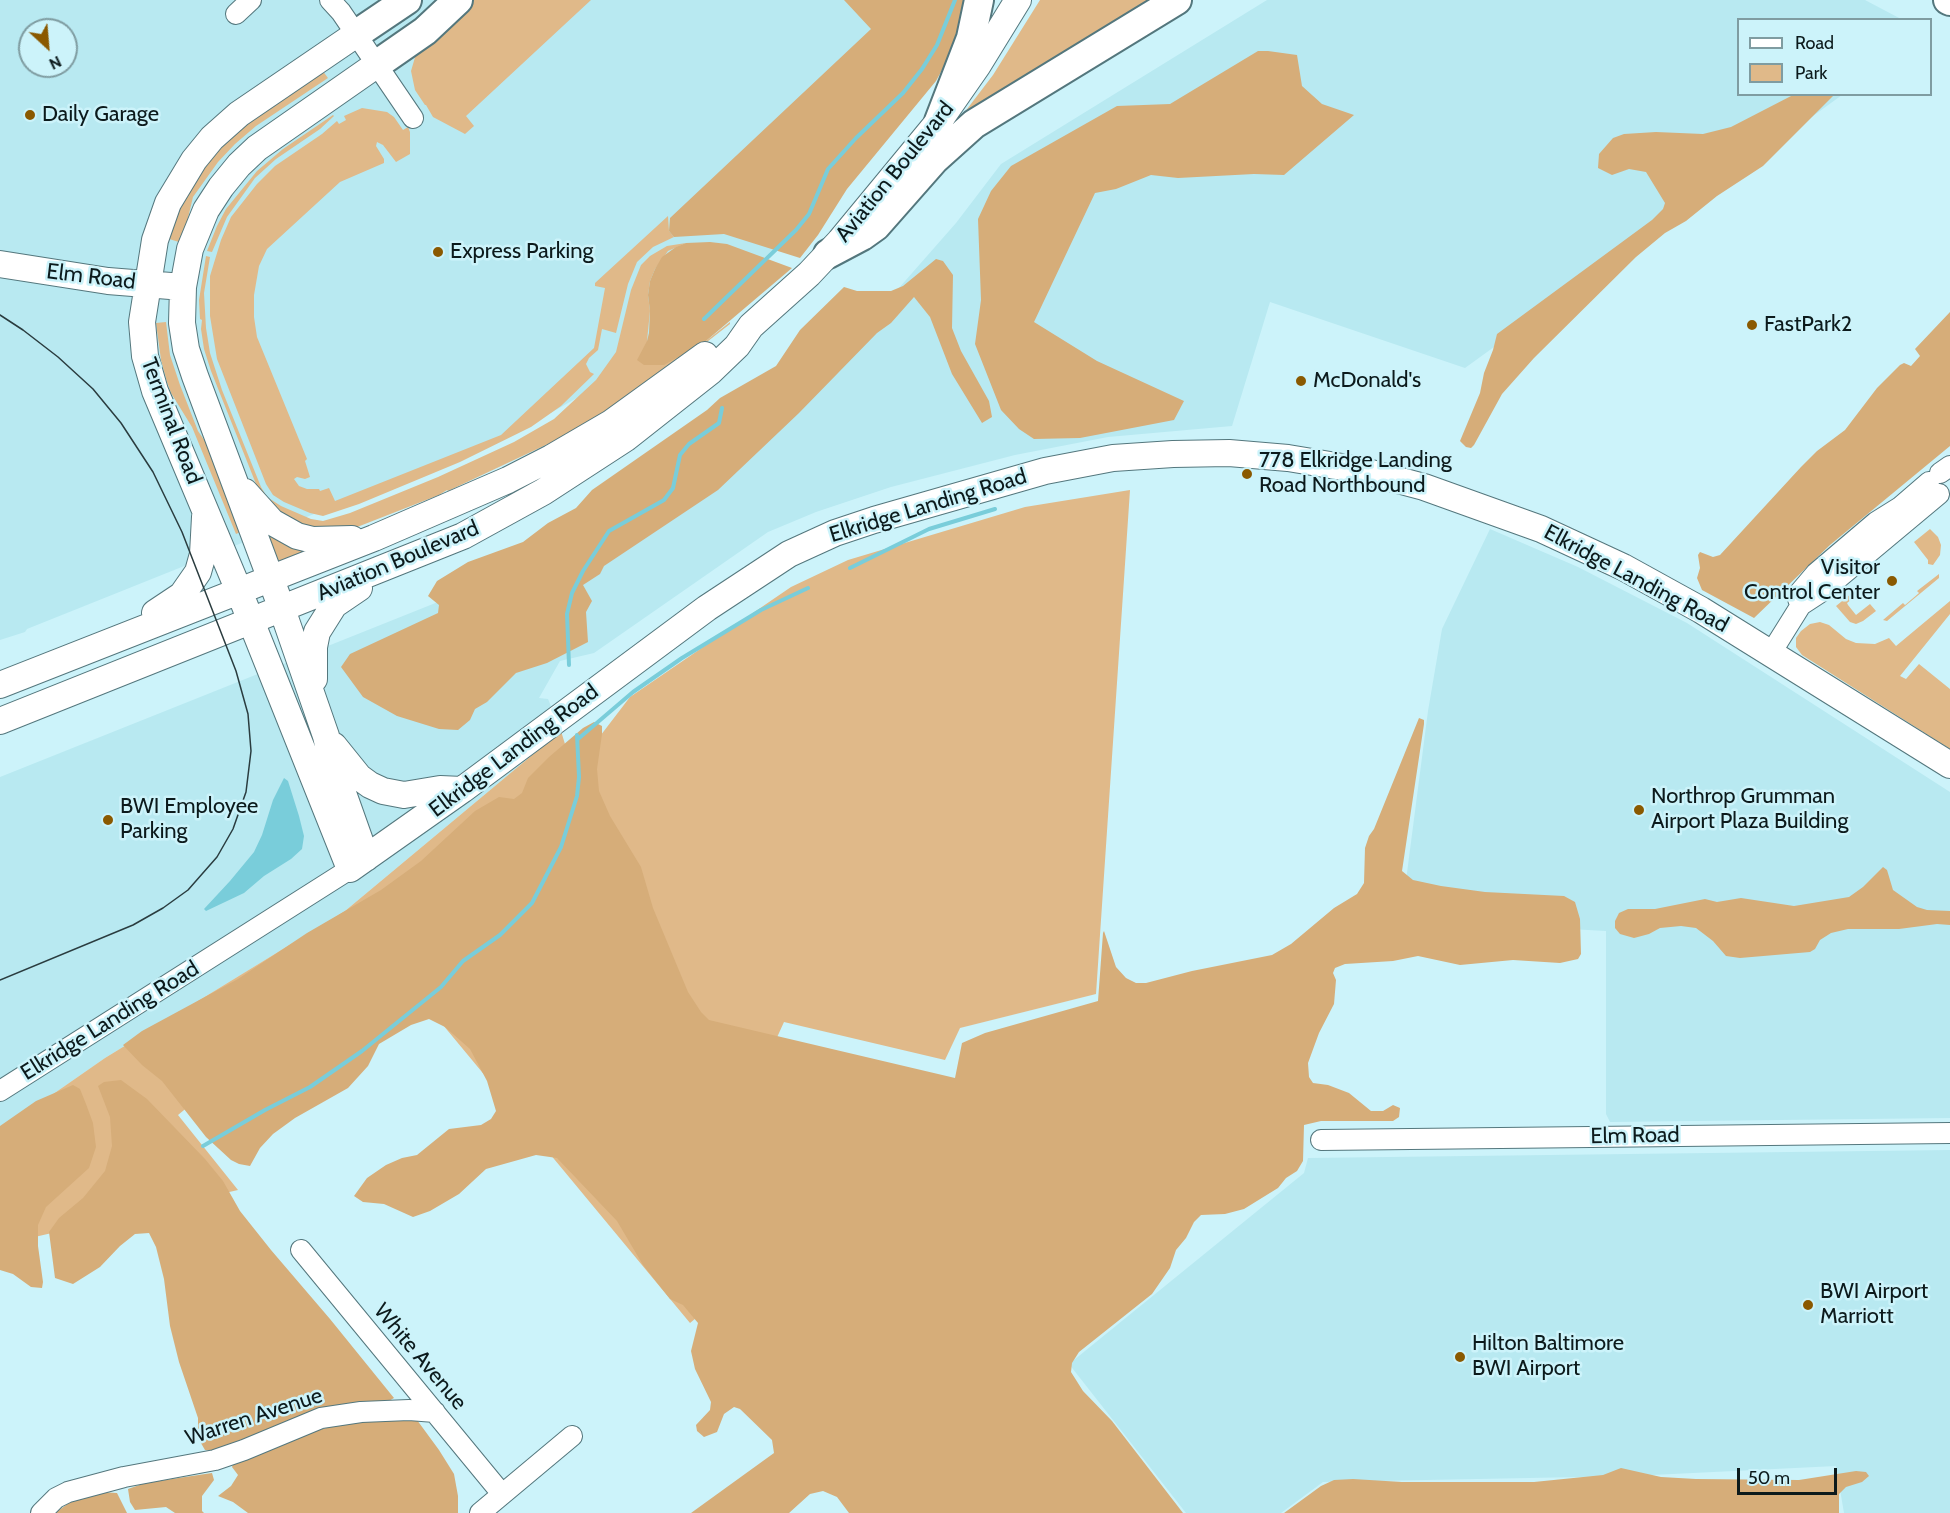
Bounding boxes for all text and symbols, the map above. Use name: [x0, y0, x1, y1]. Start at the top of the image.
north arrow: [18, 18, 78, 78]
legend: [1737, 18, 1932, 96]
text: Road: [1795, 32, 1834, 54]
text: N: [46, 52, 64, 74]
text: Park: [1795, 62, 1827, 84]
street label: Aviation Boulevard: [830, 96, 960, 248]
place label: Daily Garage: [42, 102, 159, 128]
marker: Daily Garage: [23, 108, 37, 122]
place label: Express Parking: [450, 239, 594, 265]
marker: Express Parking: [431, 245, 445, 259]
street label: Elm Road: [45, 258, 137, 296]
place label: FastPark2: [1764, 312, 1852, 338]
marker: FastPark2: [1745, 318, 1759, 332]
street label: Terminal Road: [135, 354, 207, 488]
place label: McDonald's: [1313, 368, 1421, 394]
marker: McDonald's: [1294, 374, 1308, 388]
place label: 778 Elkridge Landing Road Northbound: [1259, 448, 1452, 500]
street label: Elkridge Landing Road: [826, 463, 1030, 549]
marker: 778 Elkridge Landing Road Northbound: [1240, 467, 1254, 481]
street label: Aviation Boulevard: [313, 515, 483, 607]
street label: Elkridge Landing Road: [1539, 519, 1733, 639]
place label: Visitor Control Center: [1744, 555, 1880, 606]
marker: Visitor Control Center: [1885, 574, 1899, 588]
street label: Elkridge Landing Road: [424, 679, 604, 823]
place label: Northrop Grumman Airport Plaza Building: [1651, 784, 1848, 836]
place label: BWI Employee Parking: [120, 794, 258, 846]
marker: Northrop Grumman Airport Plaza Building: [1632, 803, 1646, 817]
marker: BWI Employee Parking: [101, 813, 115, 827]
street label: Elkridge Landing Road: [16, 956, 204, 1086]
street label: Elm Road: [1590, 1122, 1680, 1150]
place label: BWI Airport Marriott: [1820, 1279, 1928, 1330]
street label: White Avenue: [368, 1298, 472, 1416]
marker: BWI Airport Marriott: [1801, 1298, 1815, 1312]
place label: Hilton Baltimore BWI Airport: [1472, 1331, 1624, 1382]
marker: Hilton Baltimore BWI Airport: [1453, 1350, 1467, 1364]
street label: Warren Avenue: [182, 1382, 326, 1452]
scale bar: [1740, 1456, 1840, 1494]
text: 50 m: [1748, 1467, 1790, 1489]

